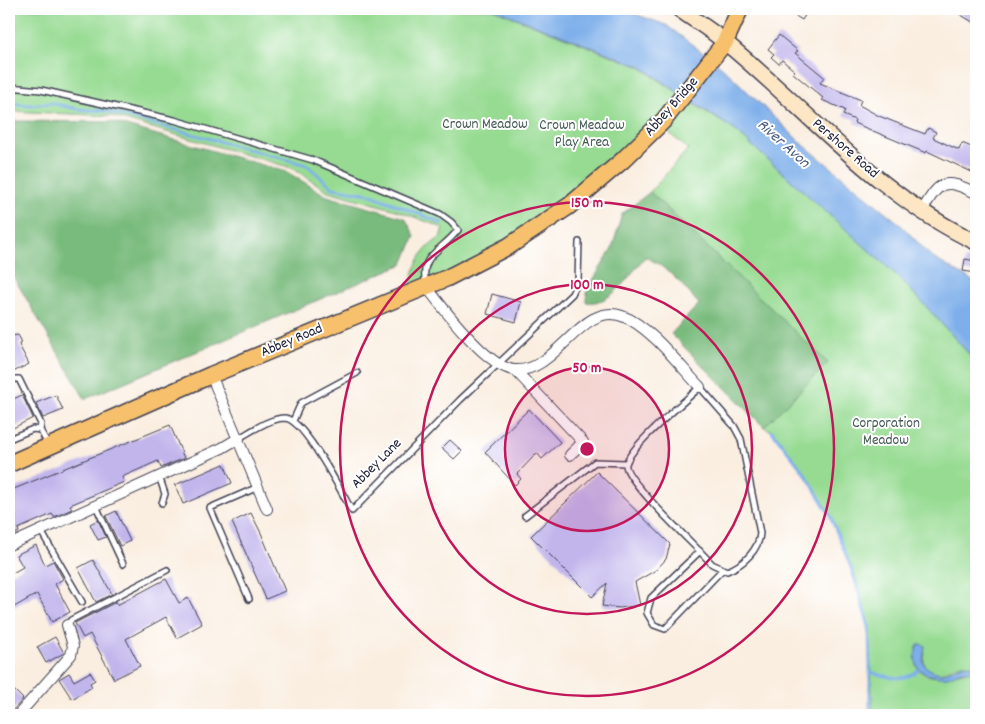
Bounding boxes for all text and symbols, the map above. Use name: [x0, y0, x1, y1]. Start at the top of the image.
street label: Abbey Bridge: [640, 72, 704, 142]
park label: Crown Meadow: [442, 114, 528, 136]
water label: River Avon: [752, 114, 815, 174]
street label: Pershore Road: [807, 114, 883, 184]
park label: Crown Meadow Play Area: [539, 115, 625, 154]
text: 150 m: [571, 193, 603, 215]
text: 100 m: [570, 275, 604, 297]
street label: Abbey Road: [258, 318, 326, 364]
text: 50 m: [573, 358, 601, 380]
park label: Corporation Meadow: [852, 413, 920, 452]
street label: Abbey Lane: [347, 433, 408, 494]
centre of rings: [578, 440, 596, 458]

